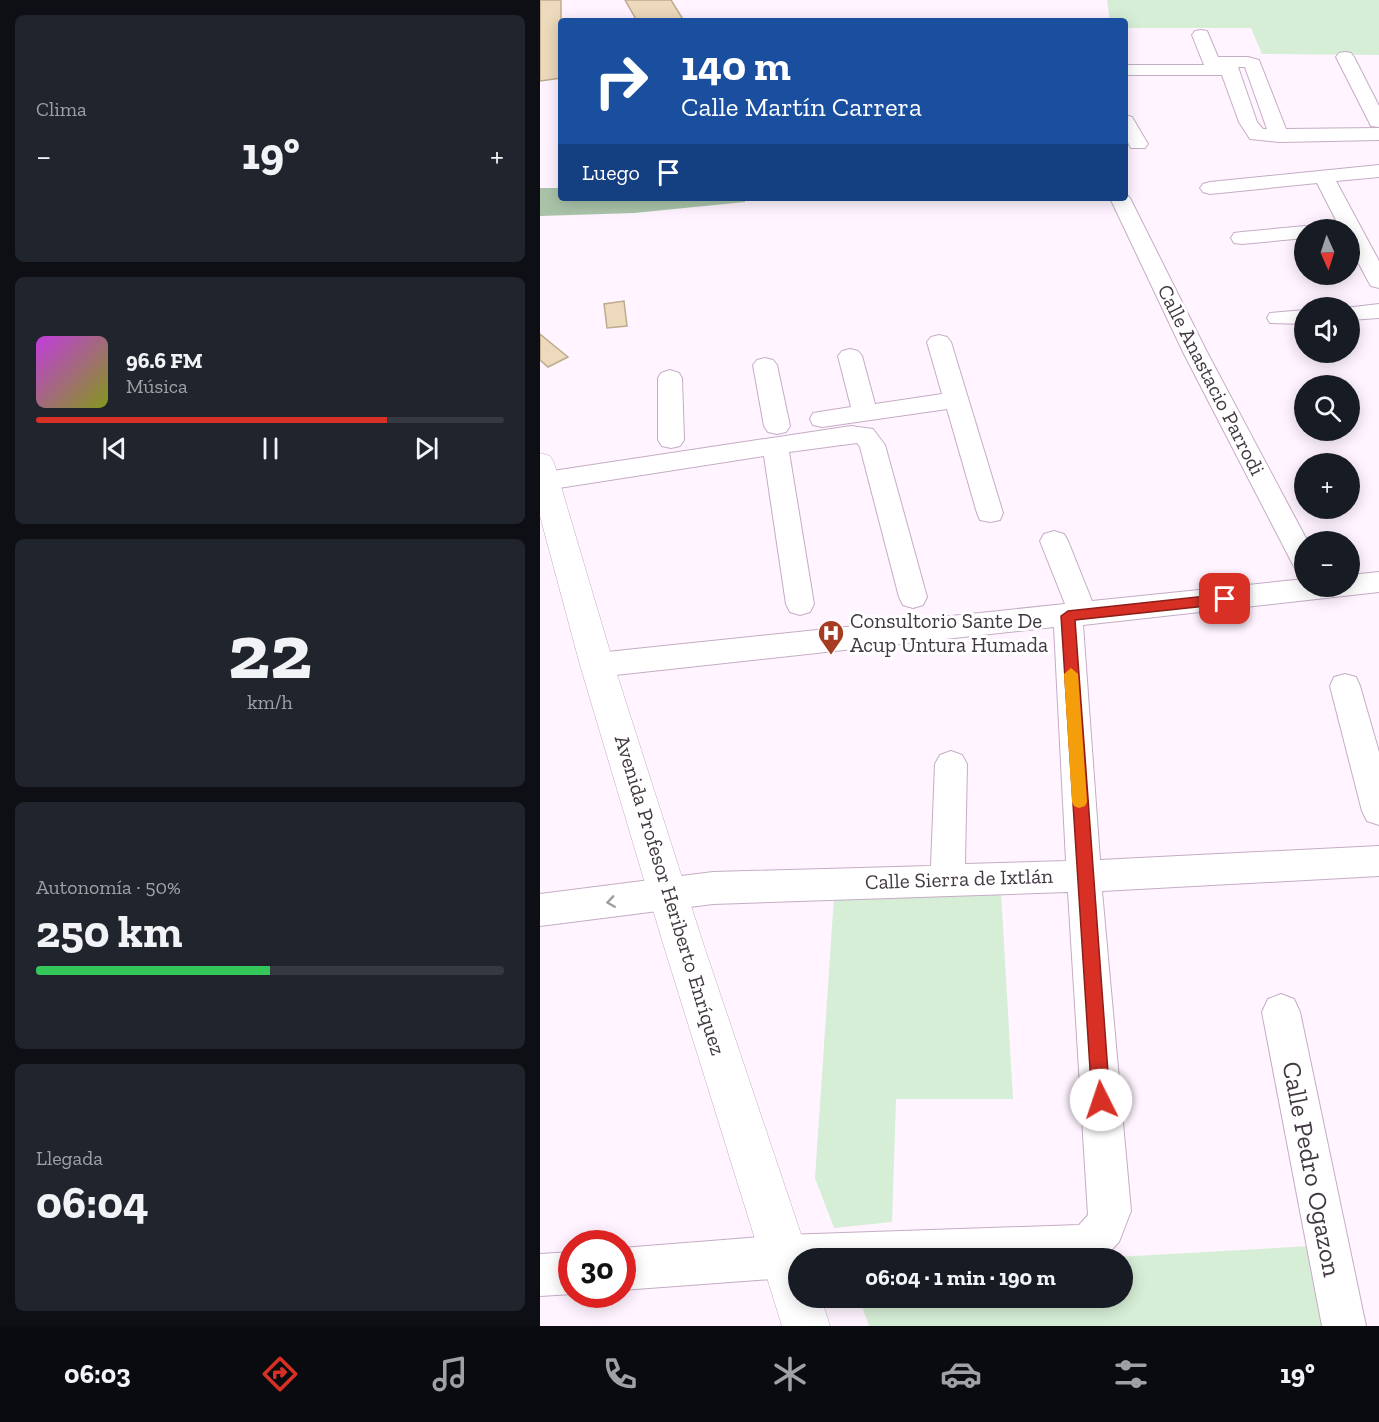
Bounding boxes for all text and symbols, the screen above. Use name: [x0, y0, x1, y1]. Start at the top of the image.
text: 140 m: [681, 40, 791, 91]
icon: right: [582, 42, 660, 120]
text: Calle Martín Carrera: [681, 91, 922, 123]
text: Clima: [36, 97, 87, 121]
text: 19°: [242, 127, 300, 181]
text: −: [36, 136, 51, 175]
text: +: [490, 136, 504, 175]
icon: arrive: [652, 156, 685, 189]
text: Luego: [582, 159, 640, 186]
north arrow: [1294, 219, 1360, 285]
map controls: [1294, 219, 1360, 597]
street label: Calle Anastacio Parrodi: [1152, 280, 1270, 479]
button: sound: [1294, 297, 1360, 363]
text: 96.6 FM: [126, 347, 202, 374]
text: Música: [126, 374, 188, 398]
button: search: [1294, 375, 1360, 441]
icon: previous: [98, 432, 131, 465]
icon: pause: [254, 432, 287, 465]
icon: next: [410, 432, 443, 465]
button: +: [1294, 453, 1360, 519]
button: −: [1294, 531, 1360, 597]
pin: [1199, 573, 1250, 624]
icon: arrive: [1208, 582, 1241, 615]
text: 22: [228, 604, 312, 698]
place label: Consultorio Sante De Acup Untura Humada: [850, 608, 1048, 657]
hospital icon: Consultorio Sante De Acup Untura Humada: [816, 618, 846, 656]
text: km/h: [247, 690, 293, 714]
street label: Avenida Profesor Heriberto Enríquez: [610, 732, 731, 1058]
street label: Calle Sierra de Ixtlán: [864, 863, 1054, 894]
text: Autonomía · 50%: [36, 875, 181, 899]
one-way arrow: [606, 896, 615, 908]
text: 250 km: [36, 905, 182, 959]
street label: Calle Pedro Ogazon: [1275, 1059, 1349, 1279]
position arrow: [1069, 1068, 1133, 1132]
text: Llegada: [36, 1146, 103, 1170]
text: 06:04: [36, 1176, 149, 1230]
speed limit sign: 30: [558, 1230, 636, 1308]
text: 06:04 · 1 min · 190 m: [865, 1264, 1056, 1291]
icon: directions: [259, 1353, 301, 1395]
icon: music: [429, 1353, 471, 1395]
icon: phone: [599, 1353, 641, 1395]
icon: climate: [769, 1353, 811, 1395]
icon: car: [940, 1353, 982, 1395]
icon: filters: [1110, 1353, 1152, 1395]
text: 06:03: [64, 1358, 131, 1390]
text: 19°: [1280, 1358, 1315, 1390]

